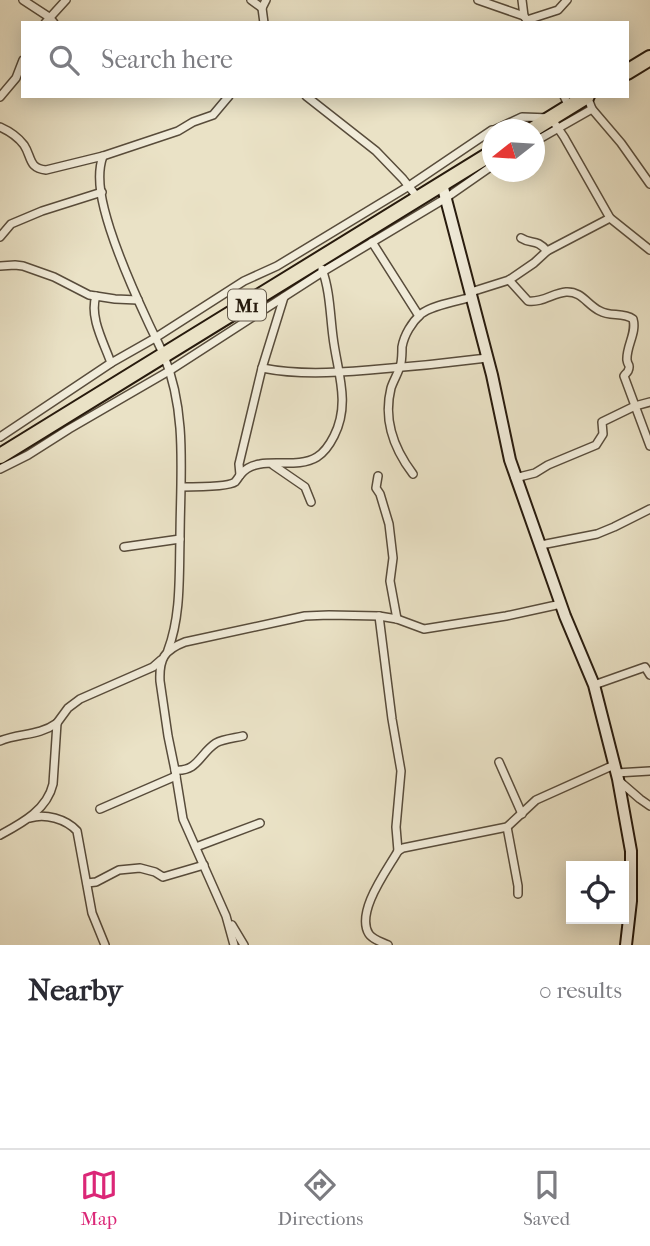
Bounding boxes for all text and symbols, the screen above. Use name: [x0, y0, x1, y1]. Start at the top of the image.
search box: [21, 21, 629, 98]
icon: search: [45, 41, 83, 79]
text: Search here: [101, 44, 233, 75]
north arrow: [482, 119, 545, 182]
road number: M1: [228, 290, 266, 320]
map controls: [566, 861, 629, 924]
button: locate: [566, 861, 629, 924]
text: Nearby: [28, 973, 123, 1008]
text: 0 results: [539, 977, 622, 1004]
tab: Map: [80, 1166, 118, 1230]
tab: Directions: [278, 1166, 363, 1230]
tab: Saved: [523, 1166, 570, 1230]

